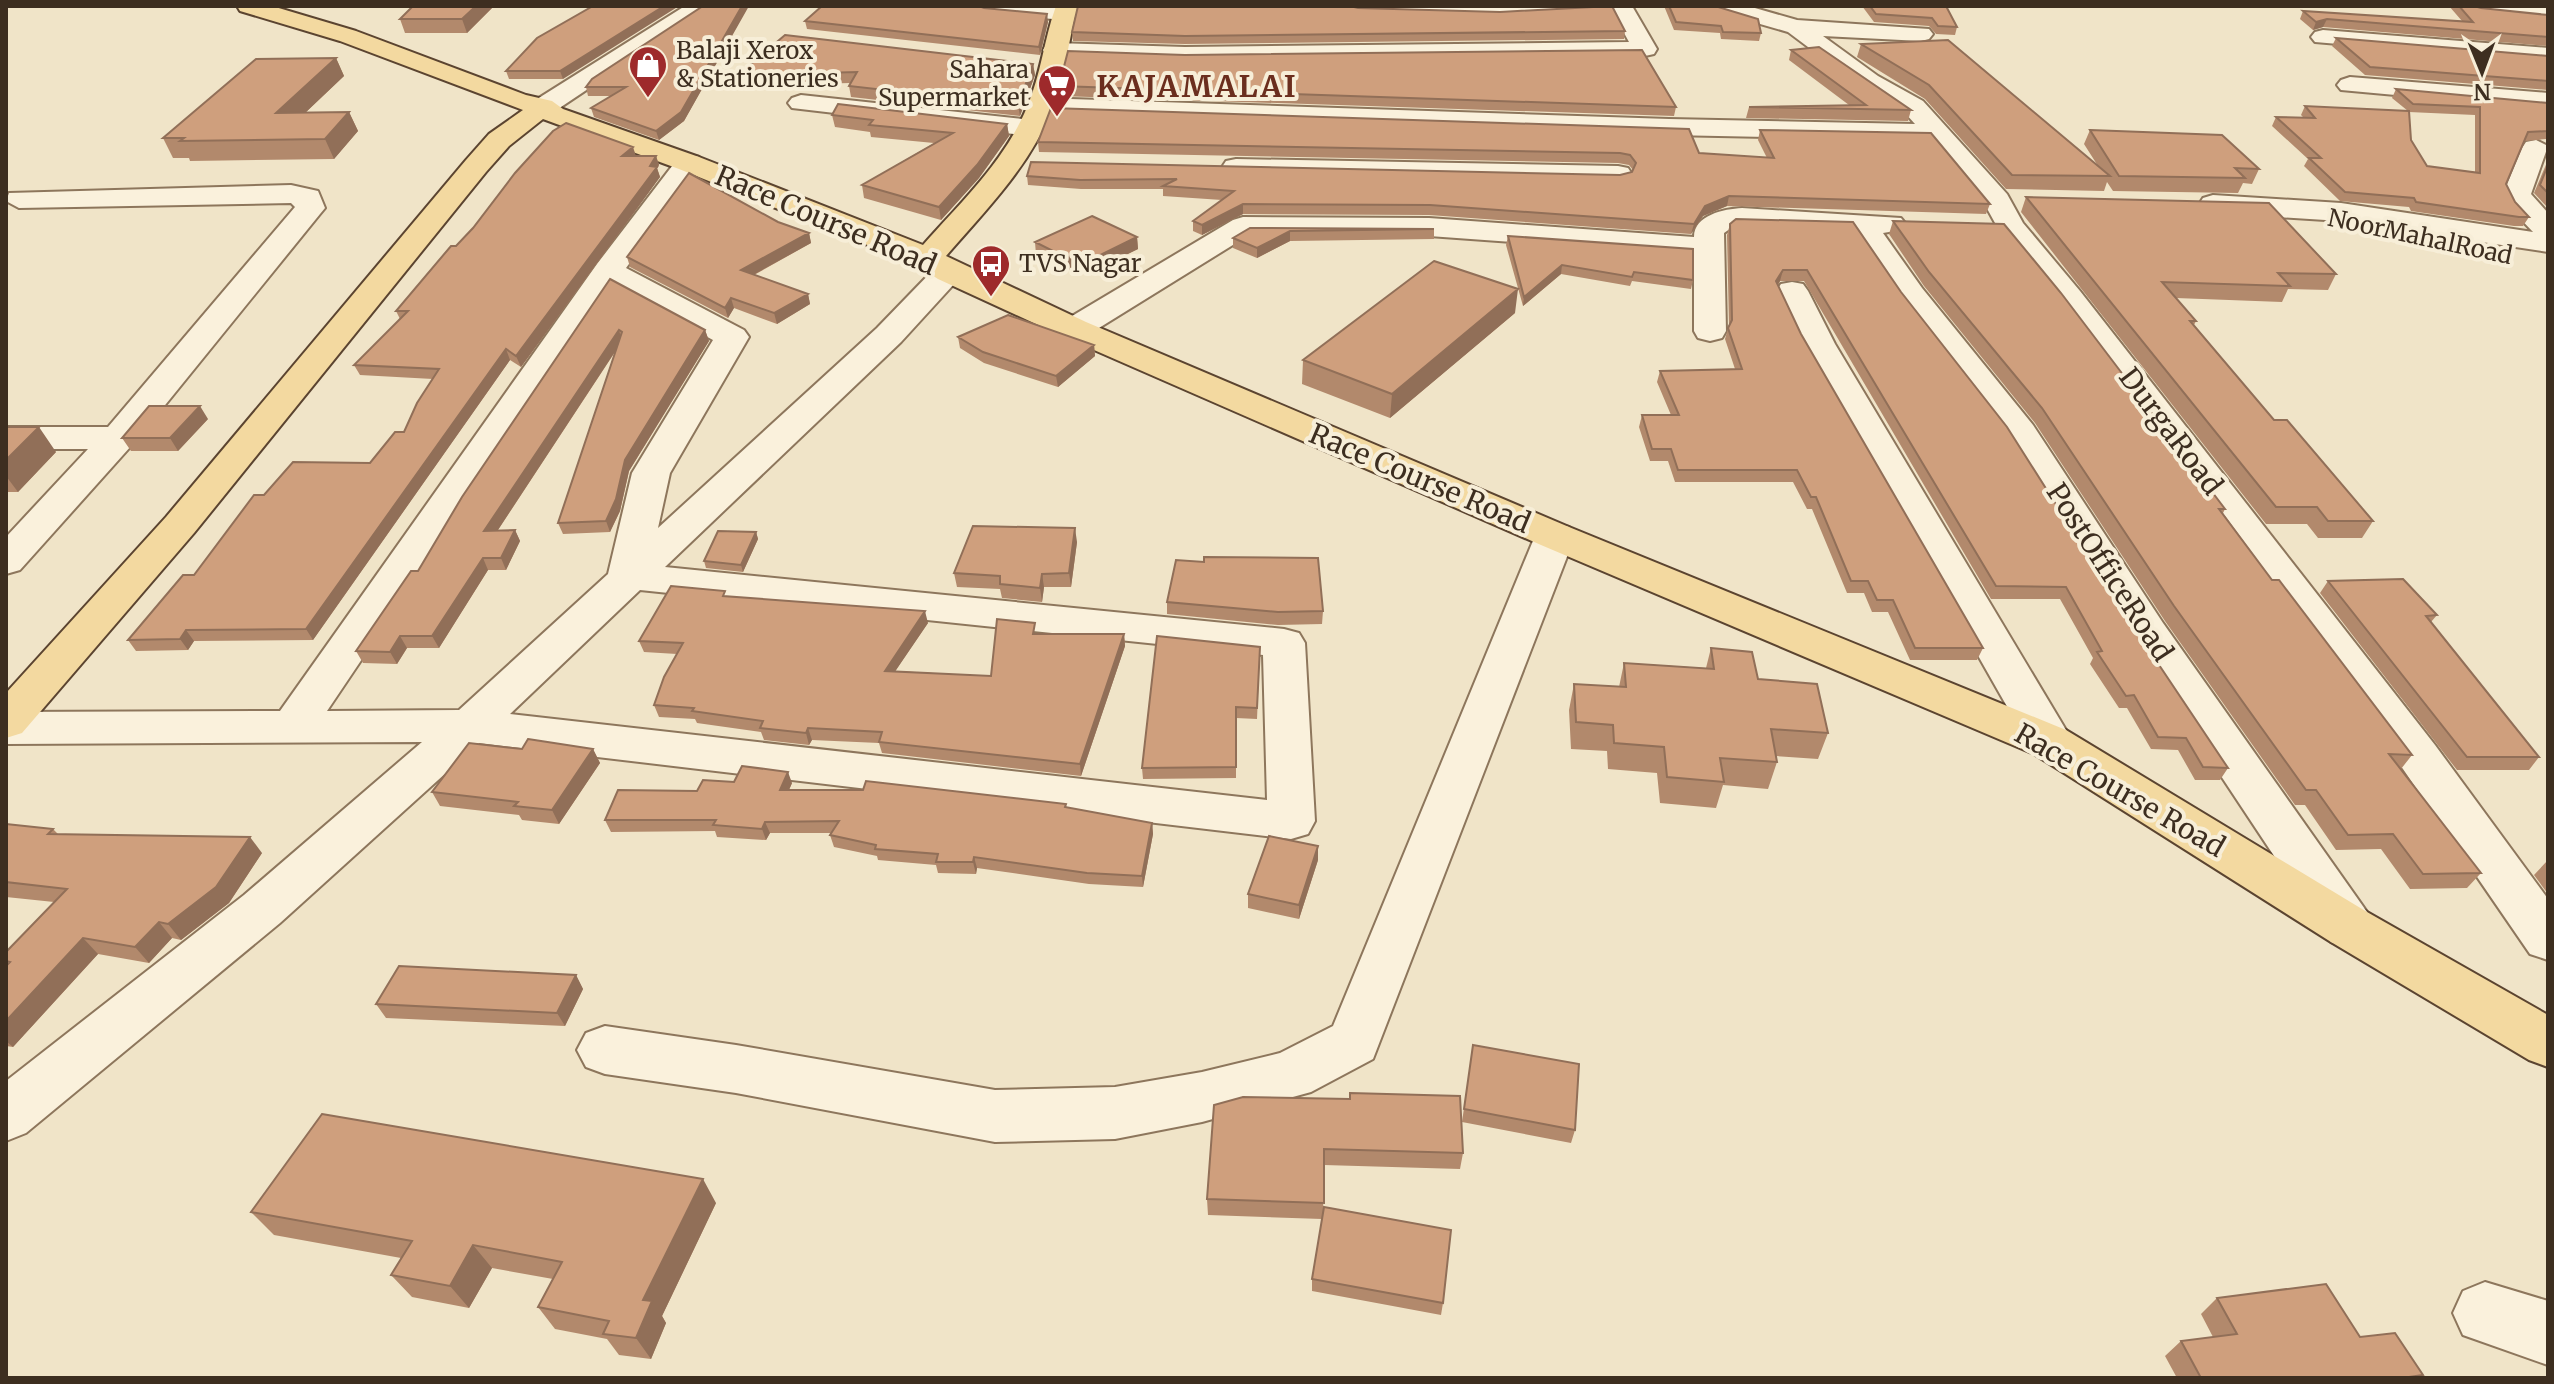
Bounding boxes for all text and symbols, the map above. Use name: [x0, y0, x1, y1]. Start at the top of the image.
north arrow: [2442, 32, 2522, 112]
place label: Balaji Xerox & Stationeries: [676, 35, 839, 94]
shop icon: Balaji Xerox & Stationeries: [627, 44, 669, 99]
place label: Sahara Supermarket: [878, 54, 1030, 113]
supermarket icon: Sahara Supermarket: [1036, 63, 1078, 118]
district label: KAJAMALAI: [1096, 67, 1298, 105]
text: N: [2473, 78, 2491, 106]
street label: Race Course Road: [710, 157, 942, 283]
street label: NoorMahalRoad: [2325, 202, 2515, 271]
bus stop icon: TVS Nagar: [970, 243, 1012, 298]
place label: TVS Nagar: [1019, 248, 1142, 279]
street label: DurgaRoad: [2111, 360, 2231, 502]
street label: Race Course Road: [1304, 415, 1536, 541]
street label: PostOfficeRoad: [2039, 476, 2181, 668]
street label: Race Course Road: [2008, 715, 2232, 865]

